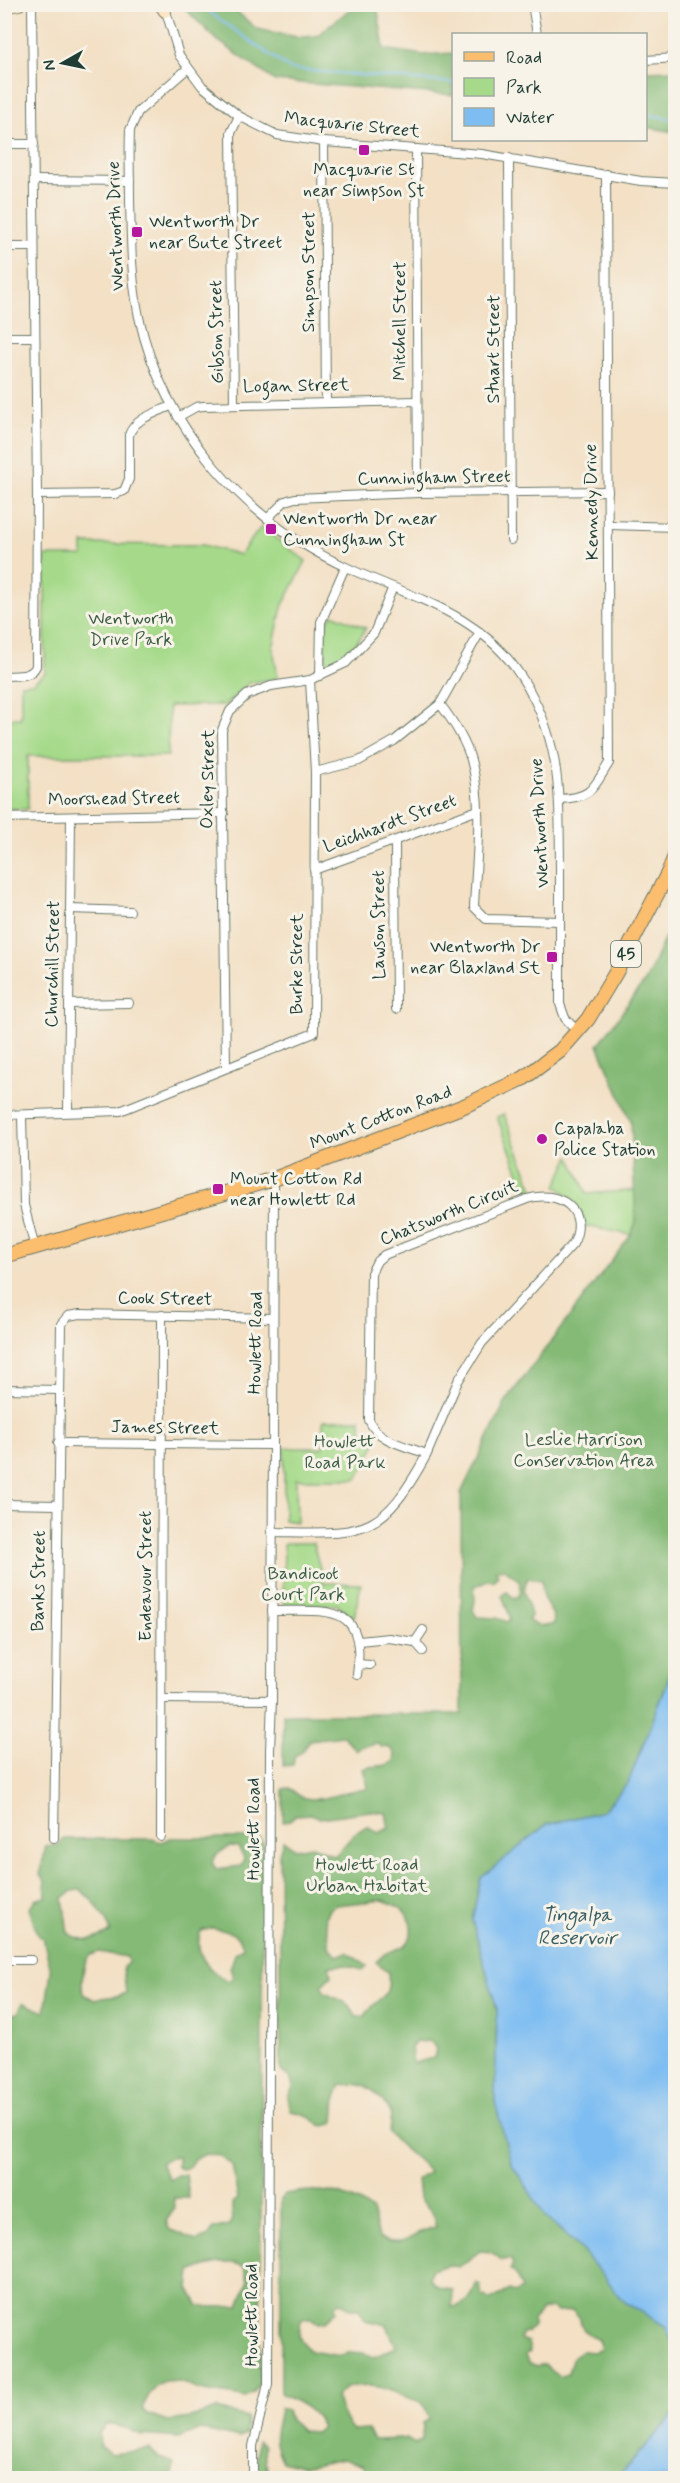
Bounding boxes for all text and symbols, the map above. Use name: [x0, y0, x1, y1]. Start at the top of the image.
north arrow: [33, 33, 93, 93]
legend: [452, 33, 647, 141]
text: Road: [506, 46, 542, 70]
text: N: [38, 58, 61, 72]
text: Park: [506, 76, 542, 100]
street label: Macquarie Street: [283, 106, 421, 144]
text: Water: [506, 106, 555, 130]
marker: Macquarie St near Simpson St: [357, 143, 371, 157]
place label: Macquarie St near Simpson St: [303, 158, 425, 203]
street label: Wentworth Drive: [102, 161, 130, 291]
place label: Wentworth Dr near Bute Street: [149, 210, 282, 255]
street label: Simpson Street: [297, 211, 321, 333]
marker: Wentworth Dr near Bute Street: [130, 225, 144, 239]
street label: Mitchell Street: [388, 261, 412, 381]
street label: Gibson Street: [204, 280, 230, 384]
street label: Stuart Street: [482, 295, 506, 403]
street label: Logan Street: [243, 373, 350, 401]
street label: Kennedy Drive: [579, 443, 605, 561]
street label: Cunningham Street: [357, 465, 511, 493]
place label: Wentworth Dr near Cunningham St: [283, 507, 438, 554]
marker: Wentworth Dr near Cunningham St: [264, 522, 278, 536]
park label: Wentworth Drive Park: [88, 607, 174, 652]
street label: Oxley Street: [195, 729, 221, 829]
street label: Wentworth Drive: [525, 758, 555, 888]
street label: Moorshead Street: [48, 786, 180, 812]
street label: Leichhardt Street: [320, 789, 460, 859]
street label: Lawson Street: [367, 870, 391, 980]
street label: Churchill Street: [40, 900, 66, 1028]
street label: Burke Street: [285, 913, 309, 1014]
place label: Wentworth Dr near Blaxland St: [410, 935, 541, 980]
road number: 45: [611, 941, 641, 967]
marker: Wentworth Dr near Blaxland St: [545, 950, 559, 964]
street label: Mount Cotton Road: [307, 1080, 455, 1156]
place label: Capalaba Police Station: [554, 1117, 656, 1162]
marker: Capalaba Police Station: [535, 1132, 549, 1146]
place label: Mount Cotton Rd near Howlett Rd: [230, 1167, 362, 1212]
street label: Chatsworth Circuit: [376, 1174, 522, 1252]
marker: Mount Cotton Rd near Howlett Rd: [211, 1182, 225, 1196]
street label: Cook Street: [117, 1286, 213, 1312]
street label: Howlett Road: [243, 1291, 269, 1395]
street label: James Street: [111, 1415, 220, 1441]
park label: Leslie Harrison Conservation Area: [513, 1428, 655, 1473]
park label: Howlett Road Park: [304, 1430, 386, 1475]
street label: Endeavour Street: [134, 1510, 158, 1641]
street label: Banks Street: [26, 1530, 52, 1632]
park label: Bandicoot Court Park: [261, 1562, 345, 1607]
street label: Howlett Road: [242, 1778, 266, 1880]
park label: Howlett Road Urban Habitat: [306, 1853, 428, 1898]
water label: Tingalpa Reservoir: [538, 1902, 619, 1952]
street label: Howlett Road: [240, 2264, 264, 2366]

